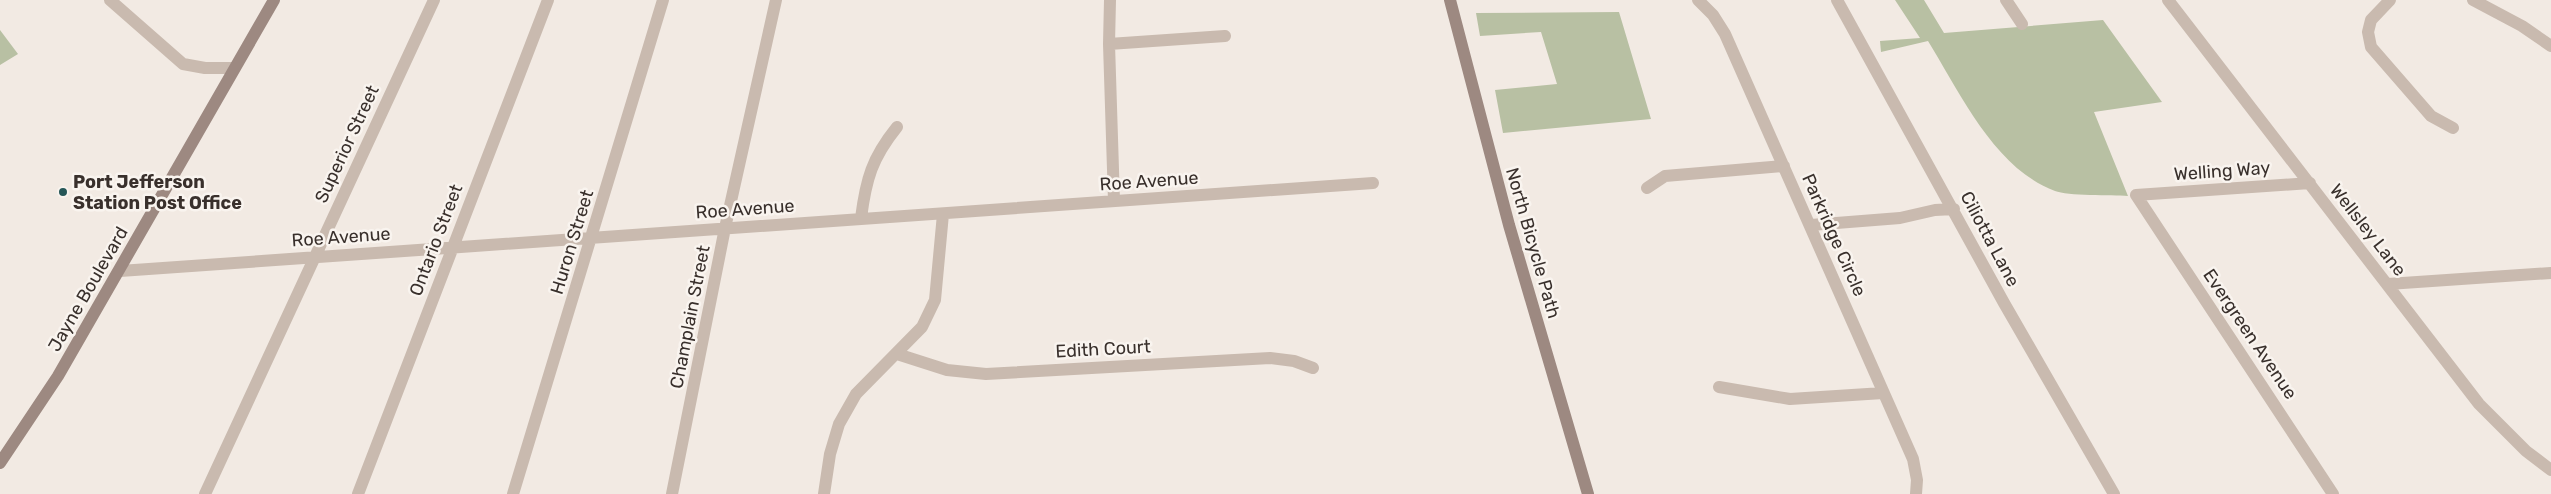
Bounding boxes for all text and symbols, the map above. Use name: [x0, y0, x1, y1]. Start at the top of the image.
street label: Superior Street: [310, 82, 384, 206]
street label: Welling Way: [2173, 157, 2271, 185]
street label: North Bicycle Path: [1501, 165, 1565, 321]
street label: Roe Avenue: [1099, 167, 1199, 195]
street label: Parkridge Circle: [1797, 170, 1871, 300]
place label: Port Jefferson Station Post Office: [73, 171, 242, 214]
street label: Wellsley Lane: [2325, 179, 2411, 281]
street label: Ontario Street: [405, 181, 467, 299]
marker: Port Jefferson Station Post Office: [57, 186, 69, 198]
street label: Huron Street: [546, 187, 598, 297]
street label: Ciliotta Lane: [1956, 188, 2024, 290]
street label: Roe Avenue: [695, 195, 795, 223]
street label: Jayne Boulevard: [43, 223, 133, 355]
street label: Roe Avenue: [291, 223, 391, 251]
street label: Champlain Street: [665, 243, 715, 391]
street label: Evergreen Avenue: [2198, 265, 2302, 403]
street label: Edith Court: [1055, 336, 1151, 362]

